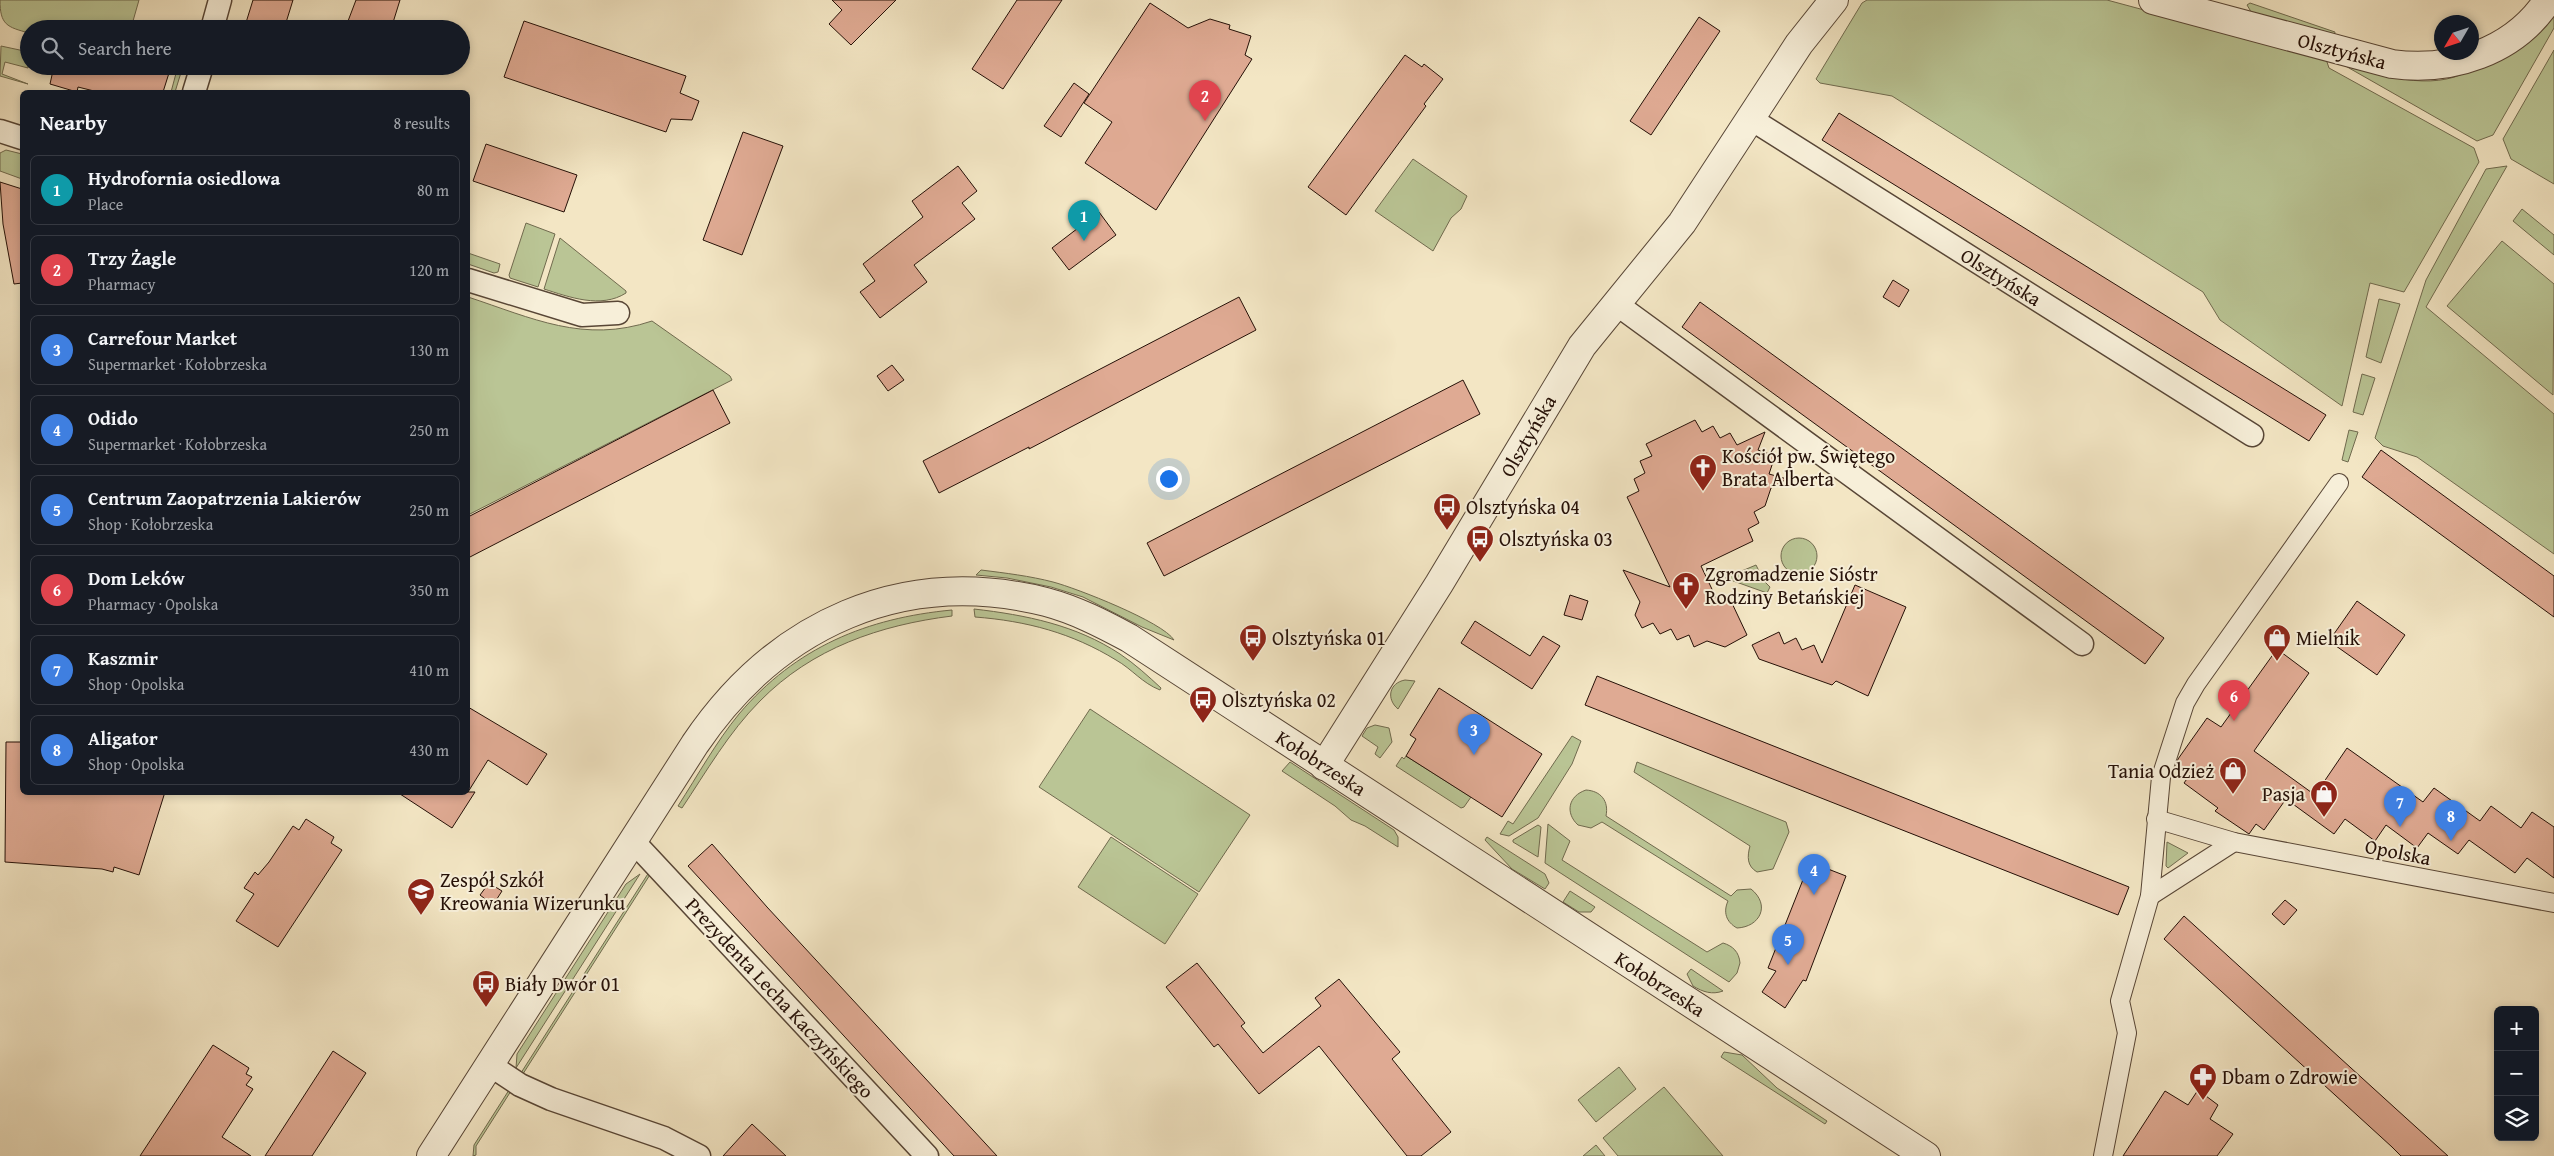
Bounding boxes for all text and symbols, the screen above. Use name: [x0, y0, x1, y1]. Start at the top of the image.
north arrow: [2434, 15, 2479, 60]
search box: [20, 20, 470, 75]
street label: Olsztyńska: [2295, 25, 2390, 76]
icon: search: [38, 34, 66, 62]
text: Search here: [78, 34, 172, 62]
pin: 2: [1189, 80, 1221, 121]
text: Nearby: [40, 107, 107, 138]
text: 8 results: [393, 111, 450, 135]
text: Hydrofornia osiedlowa: [88, 164, 280, 192]
text: 1: [53, 178, 61, 202]
text: 80 m: [417, 178, 449, 202]
text: Place: [88, 192, 123, 216]
pin: 1: [1068, 200, 1100, 241]
street label: Olsztyńska: [1955, 240, 2048, 313]
text: Trzy Żagle: [88, 244, 176, 272]
text: 2: [53, 258, 61, 282]
text: 120 m: [409, 258, 449, 282]
text: Pharmacy: [88, 272, 155, 296]
text: Carrefour Market: [88, 324, 237, 352]
text: 3: [53, 338, 61, 362]
text: 130 m: [409, 338, 449, 362]
text: Supermarket · Kołobrzeska: [88, 352, 267, 376]
street label: Olsztyńska: [1492, 389, 1563, 482]
text: Odido: [88, 404, 138, 432]
text: 4: [53, 418, 61, 442]
text: 250 m: [409, 418, 449, 442]
text: Supermarket · Kołobrzeska: [88, 432, 267, 456]
place label: Kościół pw. Świętego Brata Alberta: [1722, 441, 1895, 493]
church icon: Kościół pw. Świętego Brata Alberta: [1688, 453, 1718, 492]
your location: [1156, 466, 1182, 492]
text: Centrum Zaopatrzenia Lakierów: [88, 484, 361, 512]
bus stop icon: Olsztyńska 04: [1432, 492, 1462, 531]
place label: Olsztyńska 04: [1466, 492, 1580, 521]
text: 5: [53, 498, 61, 522]
text: 250 m: [409, 498, 449, 522]
text: Shop · Kołobrzeska: [88, 512, 213, 536]
bus stop icon: Olsztyńska 03: [1465, 524, 1495, 563]
place label: Olsztyńska 03: [1499, 524, 1613, 553]
place label: Zgromadzenie Sióstr Rodziny Betańskiej: [1705, 559, 1878, 611]
text: Dom Leków: [88, 564, 185, 592]
church icon: Zgromadzenie Sióstr Rodziny Betańskiej: [1671, 571, 1701, 610]
text: 6: [53, 578, 61, 602]
text: 350 m: [409, 578, 449, 602]
text: Pharmacy · Opolska: [88, 592, 218, 616]
bus stop icon: Olsztyńska 01: [1238, 623, 1268, 662]
place label: Olsztyńska 01: [1272, 623, 1386, 652]
shop icon: Mielnik: [2262, 623, 2292, 662]
place label: Mielnik: [2296, 623, 2361, 652]
text: Kaszmir: [88, 644, 158, 672]
text: 7: [53, 658, 61, 682]
text: 410 m: [409, 658, 449, 682]
text: Shop · Opolska: [88, 672, 184, 696]
pin: 6: [2218, 680, 2250, 721]
bus stop icon: Olsztyńska 02: [1188, 685, 1218, 724]
place label: Olsztyńska 02: [1222, 685, 1336, 714]
pin: 3: [1458, 714, 1490, 755]
street label: Kołobrzeska: [1270, 723, 1373, 803]
text: Aligator: [88, 724, 158, 752]
text: 8: [53, 738, 61, 762]
text: 430 m: [409, 738, 449, 762]
text: Shop · Opolska: [88, 752, 184, 776]
place label: Tania Odzież: [2108, 756, 2214, 785]
shop icon: Tania Odzież: [2218, 756, 2248, 795]
place label: Pasja: [2262, 779, 2306, 808]
shop icon: Pasja: [2309, 779, 2339, 818]
pin: 7: [2384, 786, 2416, 827]
pin: 8: [2435, 800, 2467, 841]
street label: Opolska: [2363, 831, 2434, 872]
pin: 4: [1798, 854, 1830, 895]
place label: Zespół Szkół Kreowania Wizerunku: [440, 865, 625, 917]
school or university icon: Zespół Szkół Kreowania Wizerunku: [406, 877, 436, 916]
street label: Prezydenta Lecha Kaczyńskiego: [679, 891, 881, 1105]
pin: 5: [1772, 924, 1804, 965]
street label: Kołobrzeska: [1609, 944, 1712, 1024]
bus stop icon: Biały Dwór 01: [471, 969, 501, 1008]
place label: Biały Dwór 01: [505, 969, 620, 998]
map controls: [2494, 1006, 2539, 1141]
button: +: [2494, 1006, 2539, 1051]
button: −: [2494, 1051, 2539, 1096]
pharmacy icon: Dbam o Zdrowie: [2188, 1062, 2218, 1101]
place label: Dbam o Zdrowie: [2222, 1062, 2358, 1091]
button: layers: [2494, 1096, 2539, 1141]

